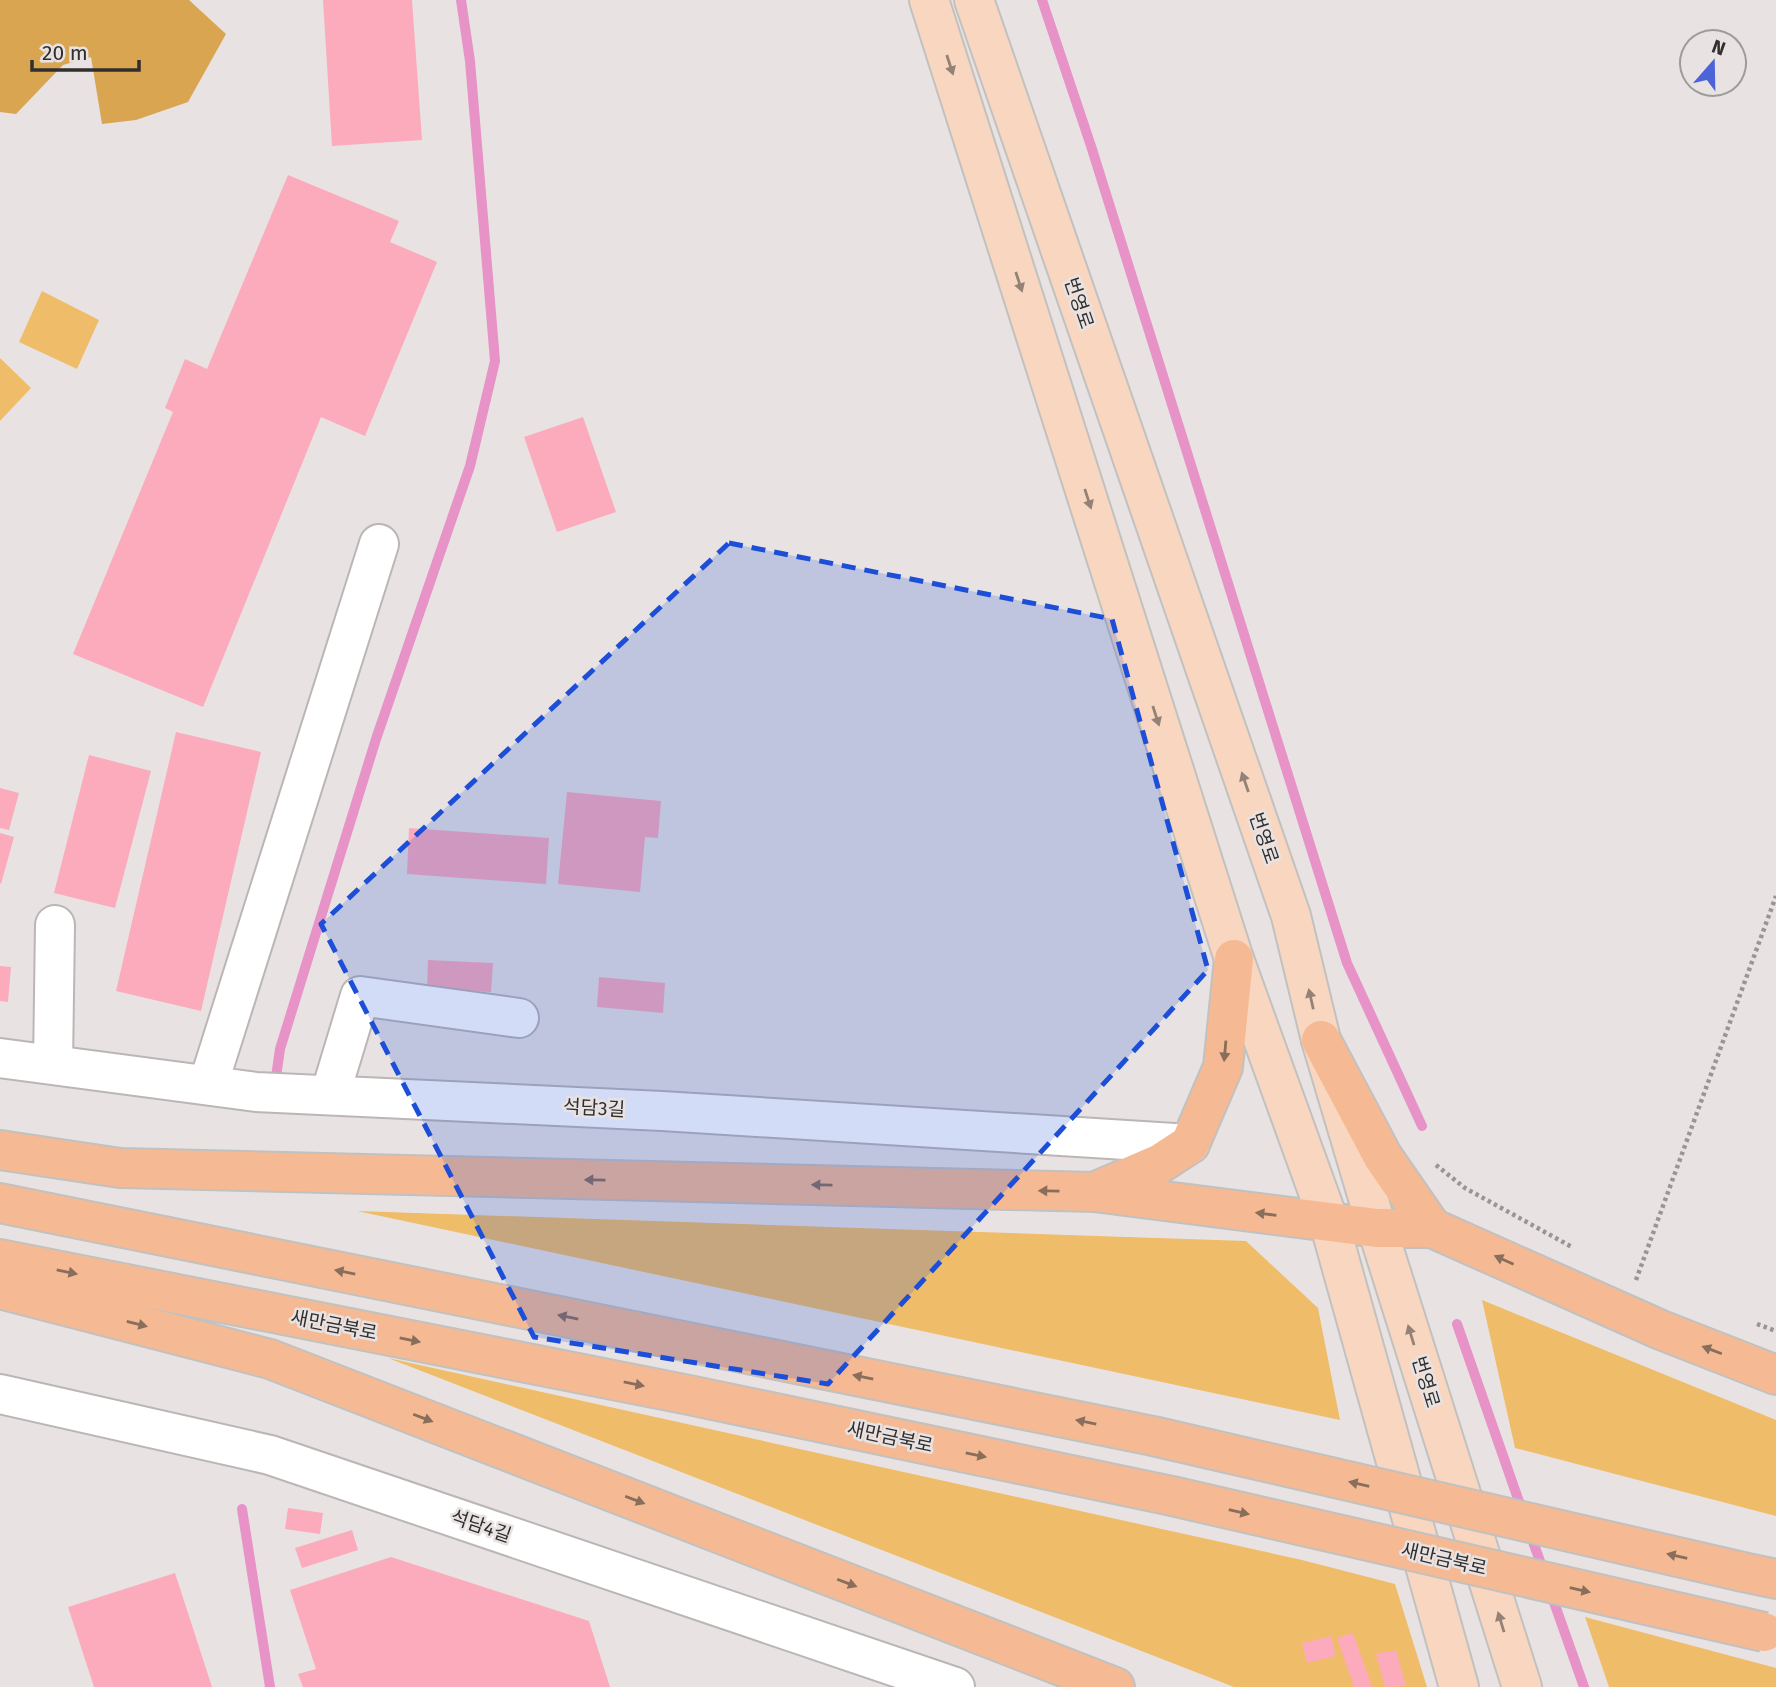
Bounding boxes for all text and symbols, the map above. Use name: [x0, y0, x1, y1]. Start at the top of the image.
scale bar: [32, 28, 138, 72]
north arrow: [1678, 28, 1748, 98]
text: N: [1709, 35, 1729, 60]
text: 20 m: [42, 40, 88, 66]
one-way arrow: [945, 55, 956, 76]
one-way arrow: [1014, 271, 1025, 292]
street label: 번영로: [1060, 274, 1098, 332]
one-way arrow: [1083, 488, 1093, 509]
one-way arrow: [1152, 705, 1162, 726]
one-way arrow: [1239, 771, 1250, 792]
street label: 번영로: [1245, 809, 1283, 867]
one-way arrow: [1306, 988, 1317, 1010]
one-way arrow: [1219, 1041, 1230, 1063]
street label: 석담3길: [562, 1095, 626, 1121]
one-way arrow: [583, 1174, 605, 1185]
one-way arrow: [811, 1180, 833, 1191]
one-way arrow: [1038, 1185, 1060, 1197]
one-way arrow: [1255, 1209, 1277, 1220]
one-way arrow: [1493, 1254, 1514, 1265]
one-way arrow: [56, 1267, 78, 1278]
one-way arrow: [334, 1267, 356, 1278]
street label: 새만금북로: [289, 1305, 379, 1345]
one-way arrow: [557, 1312, 579, 1323]
one-way arrow: [126, 1319, 148, 1330]
one-way arrow: [1405, 1324, 1415, 1345]
one-way arrow: [399, 1335, 421, 1346]
one-way arrow: [1702, 1345, 1723, 1356]
street label: 번영로: [1407, 1354, 1445, 1410]
one-way arrow: [852, 1371, 874, 1382]
one-way arrow: [623, 1379, 645, 1390]
one-way arrow: [412, 1412, 433, 1423]
street label: 새만금북로: [845, 1417, 935, 1457]
one-way arrow: [1075, 1417, 1097, 1428]
one-way arrow: [965, 1450, 987, 1461]
one-way arrow: [1348, 1478, 1370, 1489]
one-way arrow: [624, 1495, 645, 1506]
street label: 석담4길: [448, 1505, 514, 1547]
one-way arrow: [1228, 1506, 1250, 1517]
street label: 새만금북로: [1399, 1538, 1489, 1580]
one-way arrow: [1666, 1551, 1688, 1562]
one-way arrow: [837, 1577, 858, 1588]
one-way arrow: [1569, 1585, 1591, 1596]
one-way arrow: [1495, 1611, 1506, 1632]

